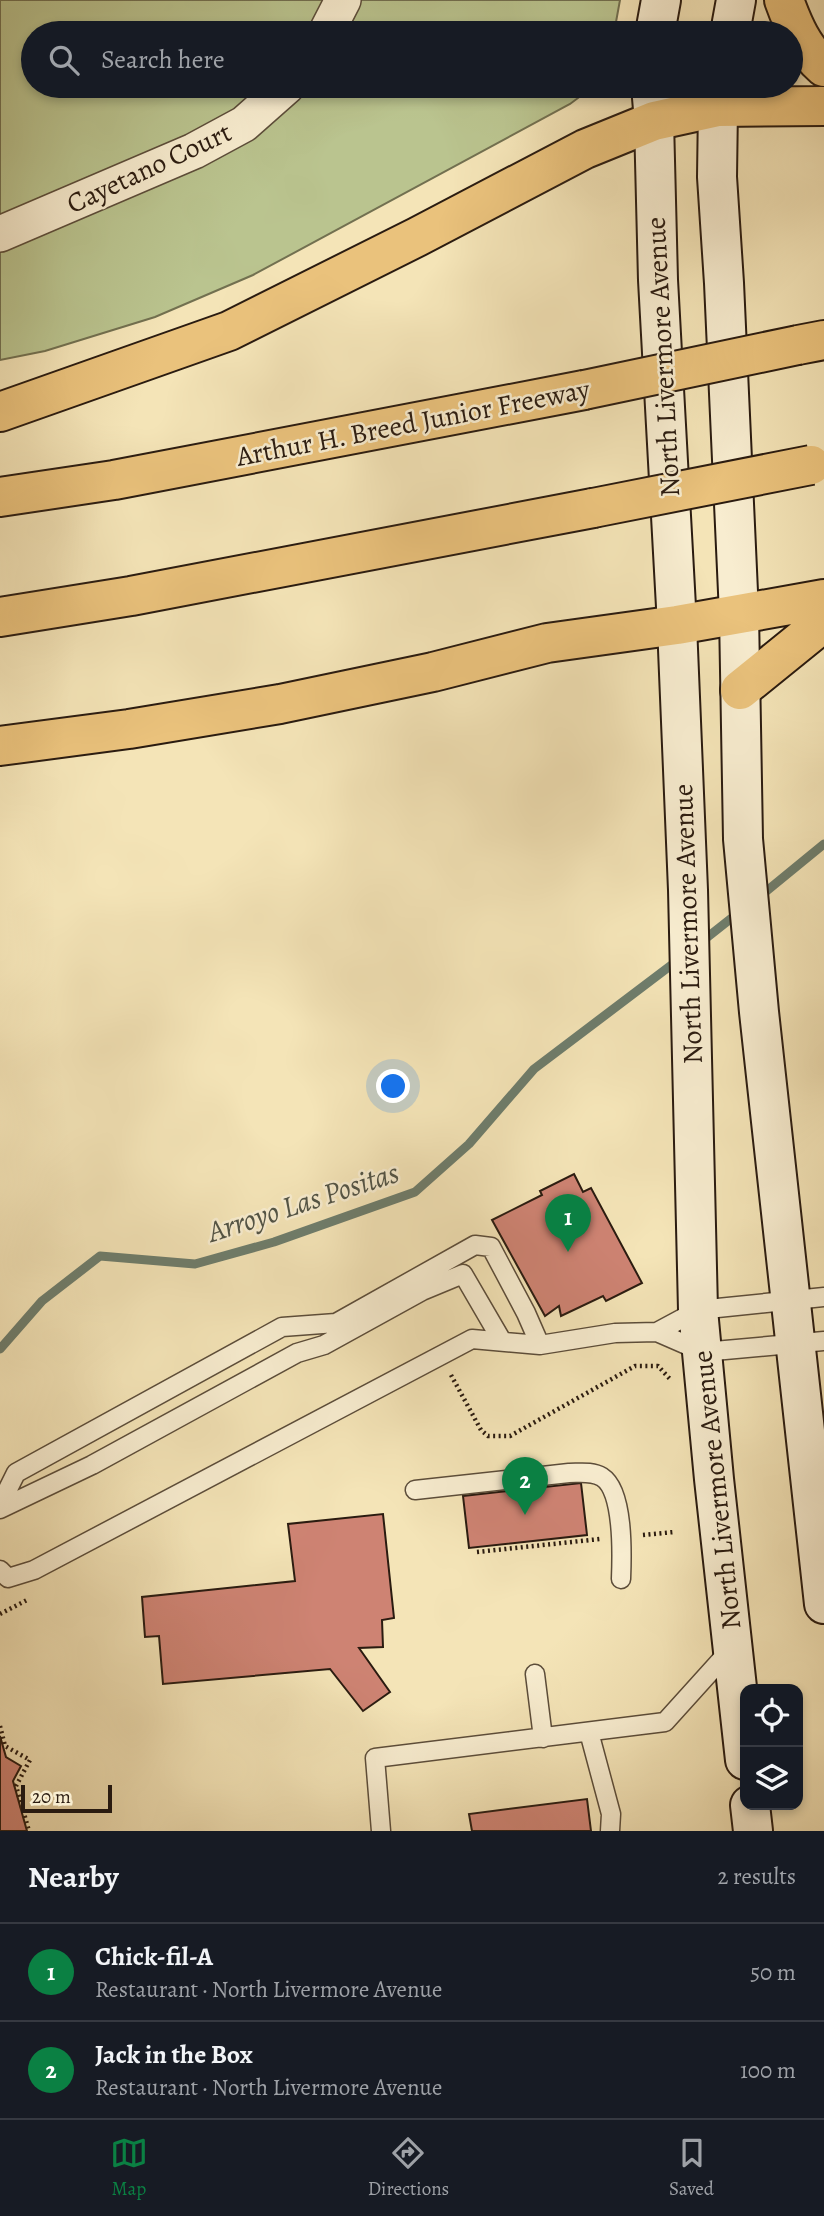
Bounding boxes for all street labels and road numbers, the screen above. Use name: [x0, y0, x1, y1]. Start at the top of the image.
street label: Cayetano Court: [60, 113, 238, 223]
street label: North Livermore Avenue: [637, 216, 689, 498]
street label: Arthur H. Breed Junior Freeway: [232, 370, 593, 476]
street label: North Livermore Avenue: [664, 783, 712, 1065]
street label: North Livermore Avenue: [683, 1349, 751, 1631]

